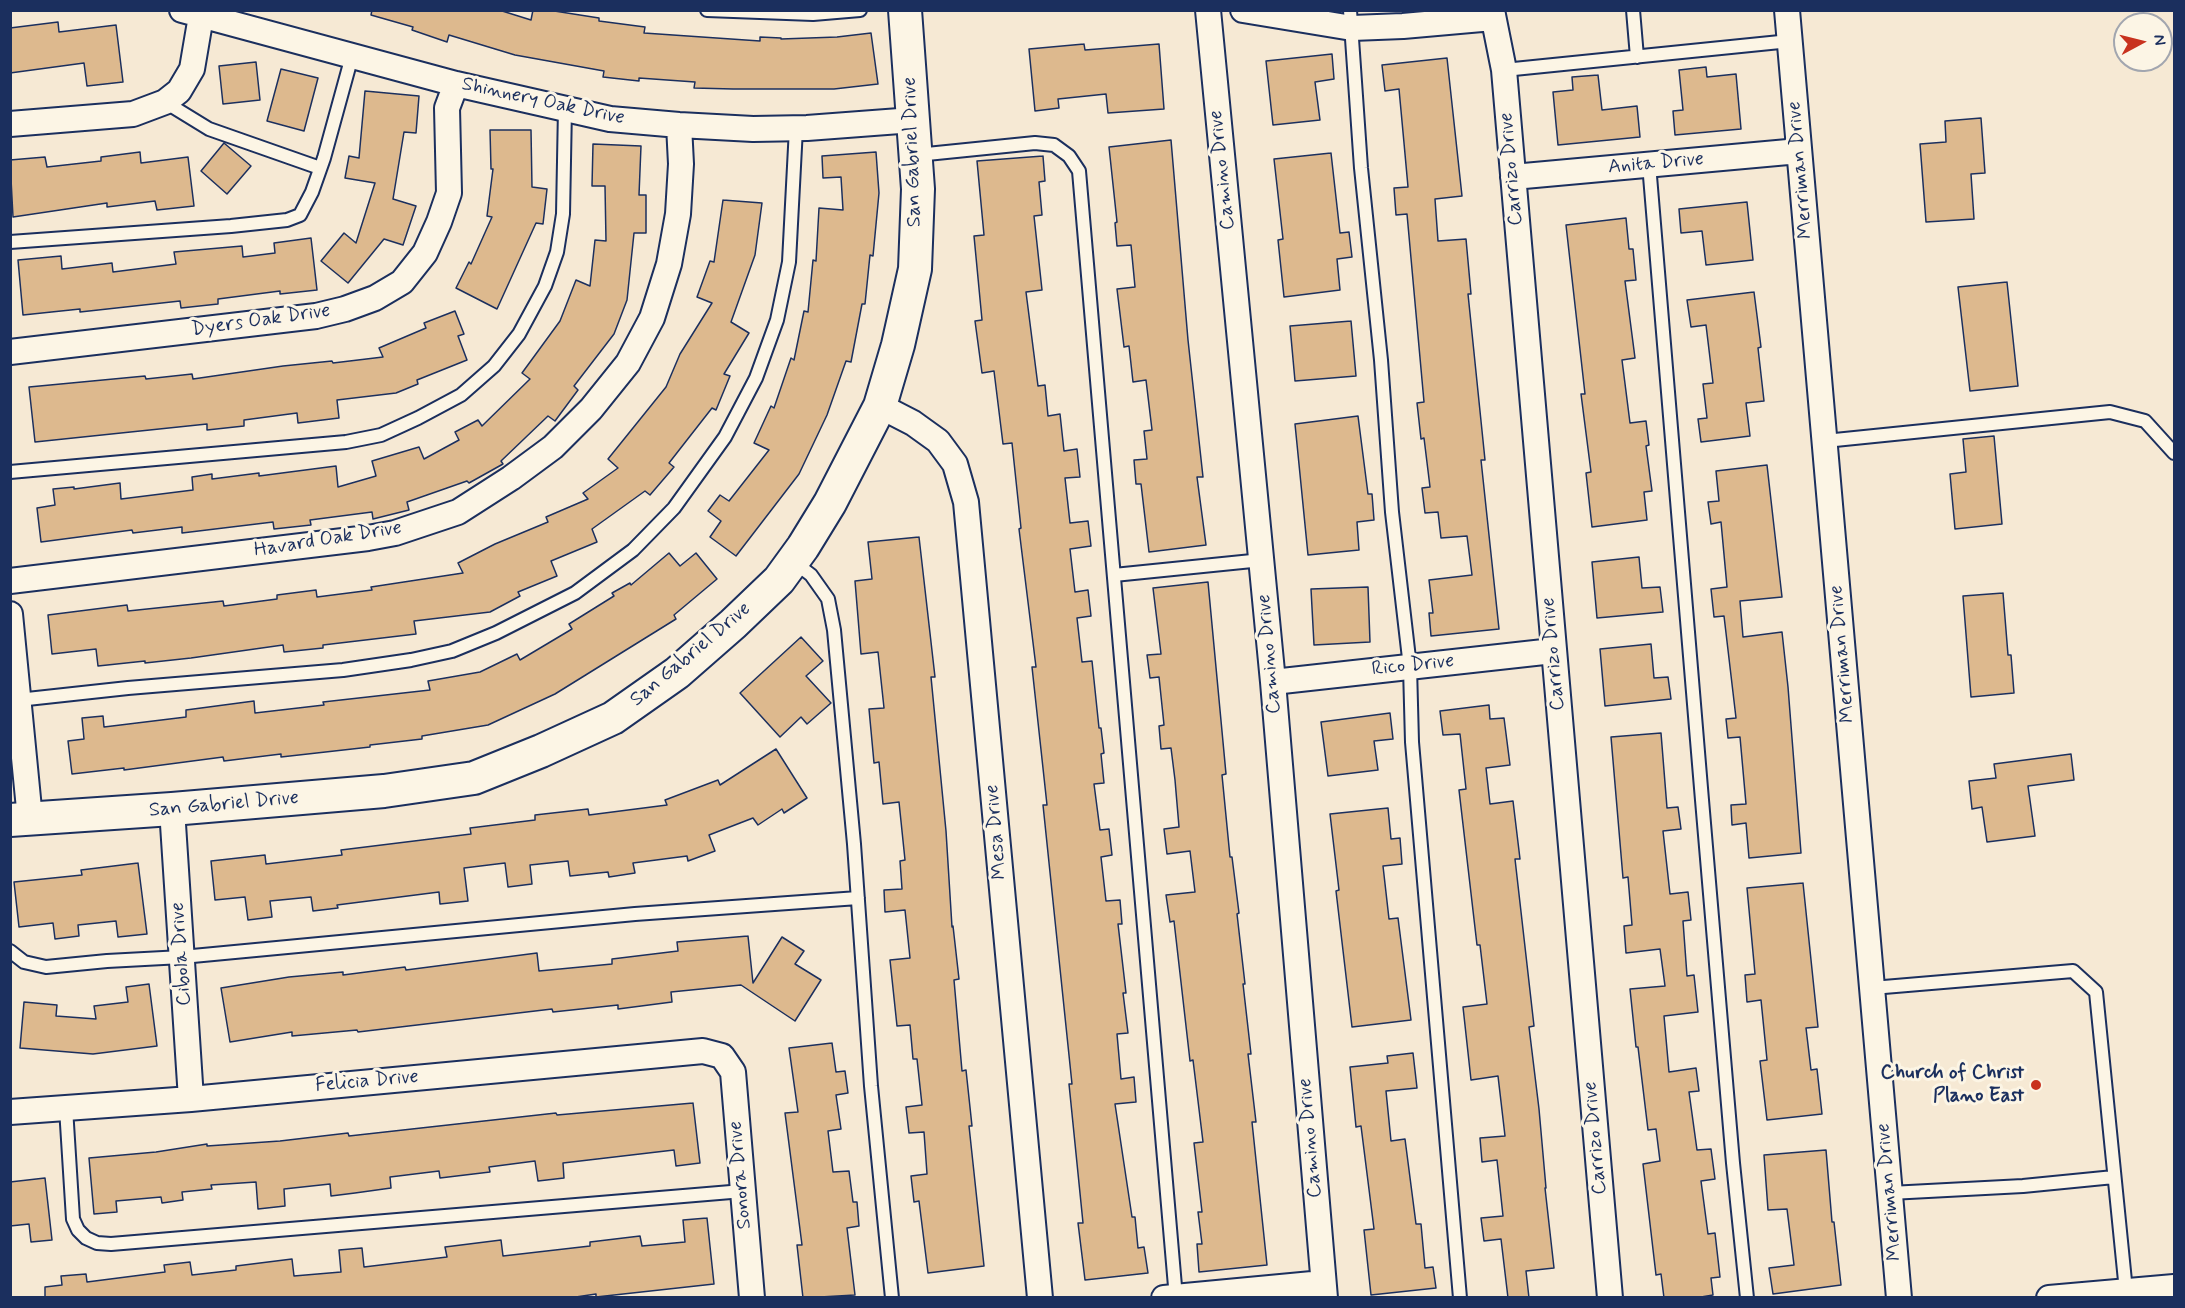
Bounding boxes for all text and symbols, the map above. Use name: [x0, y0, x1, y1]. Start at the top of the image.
north arrow: [2113, 12, 2173, 72]
text: N: [2148, 33, 2170, 47]
street label: Shinnery Oak Drive: [459, 73, 627, 131]
street label: San Gabriel Drive: [898, 76, 928, 228]
street label: Merriman Drive: [1783, 100, 1819, 240]
street label: Camino Drive: [1205, 109, 1241, 231]
street label: Carrizo Drive: [1495, 111, 1529, 227]
street label: Anita Drive: [1607, 148, 1705, 180]
street label: Dyers Oak Drive: [190, 299, 332, 343]
street label: Havard Oak Drive: [252, 516, 404, 564]
street label: Merriman Drive: [1825, 584, 1861, 724]
street label: Camino Drive: [1253, 593, 1287, 715]
street label: Carrizo Drive: [1537, 596, 1571, 712]
street label: San Gabriel Drive: [626, 598, 756, 712]
street label: Rico Drive: [1371, 650, 1455, 682]
street label: Mesa Drive: [981, 783, 1013, 881]
street label: San Gabriel Drive: [148, 786, 300, 824]
street label: Cibola Drive: [166, 901, 198, 1007]
place label: Church of Christ Plano East: [1880, 1062, 2024, 1109]
street label: Felicia Drive: [314, 1066, 420, 1098]
street label: Camino Drive: [1294, 1077, 1328, 1199]
marker: Church of Christ Plano East: [2029, 1078, 2043, 1092]
street label: Carrizo Drive: [1579, 1080, 1613, 1196]
street label: Sonora Drive: [724, 1120, 758, 1230]
street label: Merriman Drive: [1872, 1122, 1908, 1262]

